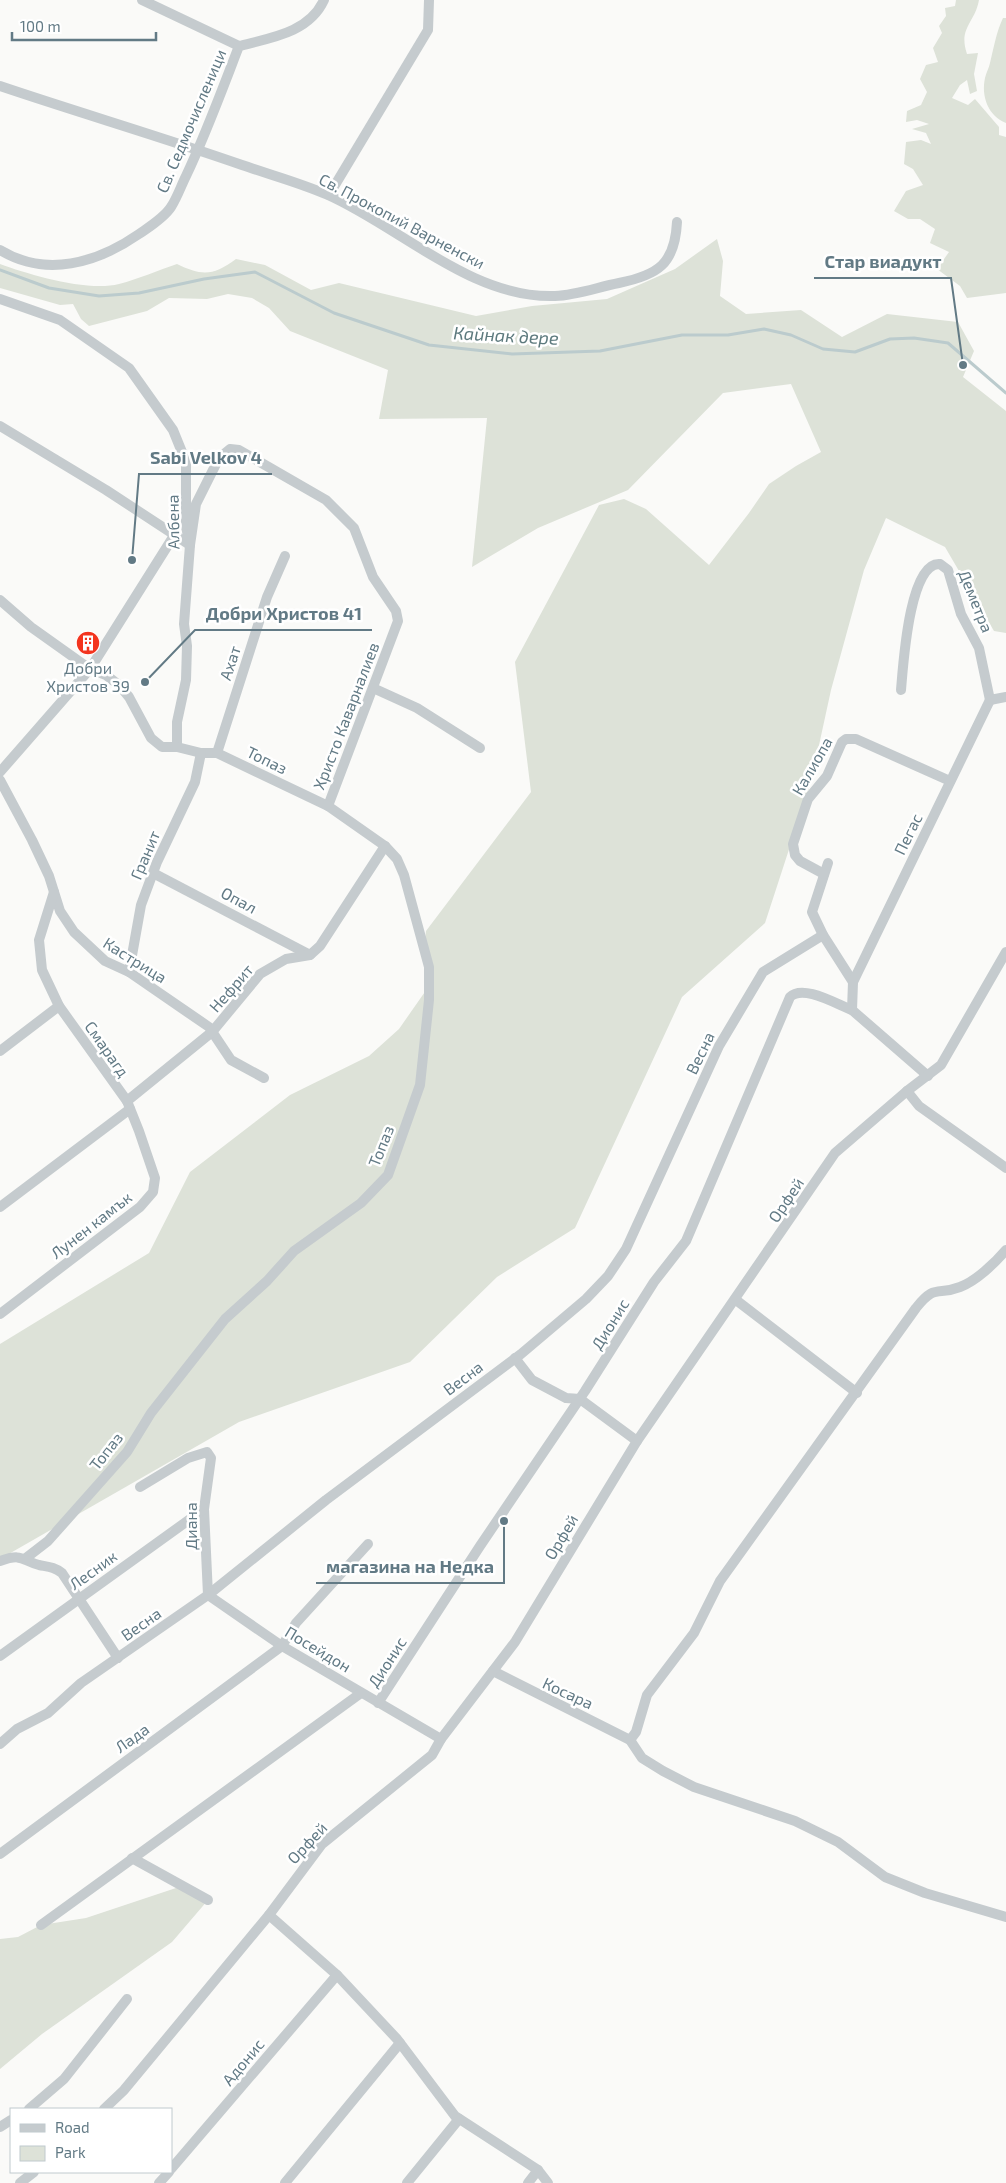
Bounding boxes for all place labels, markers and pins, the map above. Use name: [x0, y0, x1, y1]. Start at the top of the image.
callout: Стар виадукт: [814, 245, 951, 278]
callout: Sabi Velkov 4: [139, 441, 272, 474]
callout: Добри Христов 41: [195, 597, 372, 630]
building icon: Добри Христов 39: [75, 630, 101, 656]
place label: Добри Христов 39: [46, 658, 130, 695]
callout: магазина на Недка: [316, 1550, 504, 1583]

